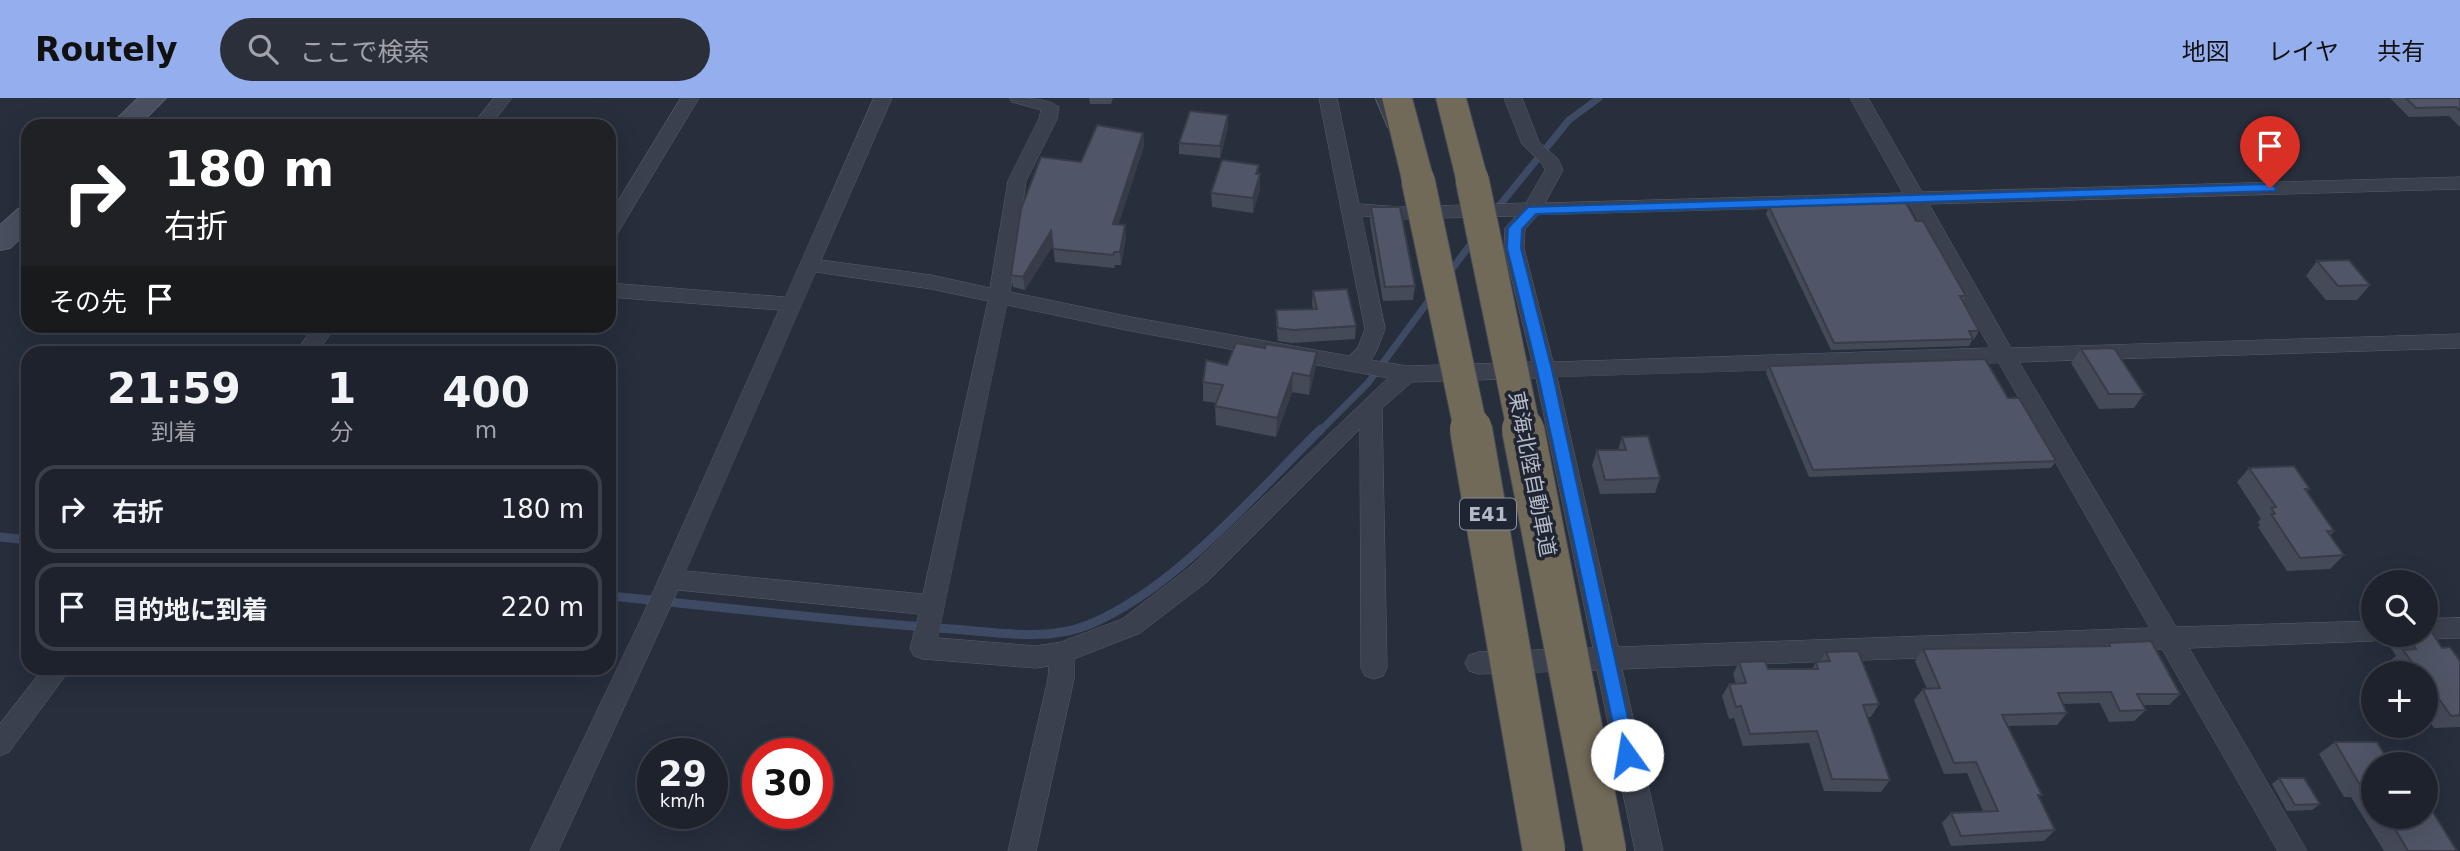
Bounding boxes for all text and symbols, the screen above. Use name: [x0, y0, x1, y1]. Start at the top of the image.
search box: [220, 18, 710, 81]
text: Routely: [35, 30, 178, 69]
icon: search: [244, 30, 282, 68]
text: ここで検索: [300, 37, 430, 67]
text: 地図: [2182, 38, 2230, 66]
text: レイヤ: [2268, 38, 2339, 66]
text: 共有: [2377, 38, 2425, 66]
pin: [2240, 116, 2300, 188]
icon: arrive: [2251, 127, 2289, 165]
text: 180 m: [164, 141, 334, 198]
icon: right: [49, 147, 140, 238]
text: 右折: [164, 207, 228, 245]
icon: arrive: [141, 280, 179, 318]
text: その先: [49, 287, 127, 317]
text: 21:59: [107, 364, 241, 413]
text: 1: [327, 364, 356, 413]
text: 400: [442, 368, 530, 417]
street label: 東海北陸自動車道: [1504, 389, 1560, 559]
text: m: [475, 417, 497, 443]
text: 到着: [151, 419, 197, 445]
text: 分: [330, 419, 353, 445]
icon: right: [53, 490, 91, 528]
text: 180 m: [501, 494, 584, 524]
text: 右折: [112, 497, 164, 527]
road number: E41: [1460, 498, 1516, 530]
map controls: [2361, 570, 2438, 829]
button: search: [2361, 570, 2438, 647]
icon: arrive: [53, 588, 91, 626]
text: 220 m: [501, 592, 584, 622]
text: 目的地に到着: [112, 595, 268, 625]
button: +: [2361, 661, 2438, 738]
position arrow: [1590, 718, 1664, 792]
speed limit sign: 30: [742, 738, 833, 829]
button: −: [2361, 752, 2438, 829]
text: 29: [658, 754, 707, 794]
text: km/h: [660, 790, 705, 811]

